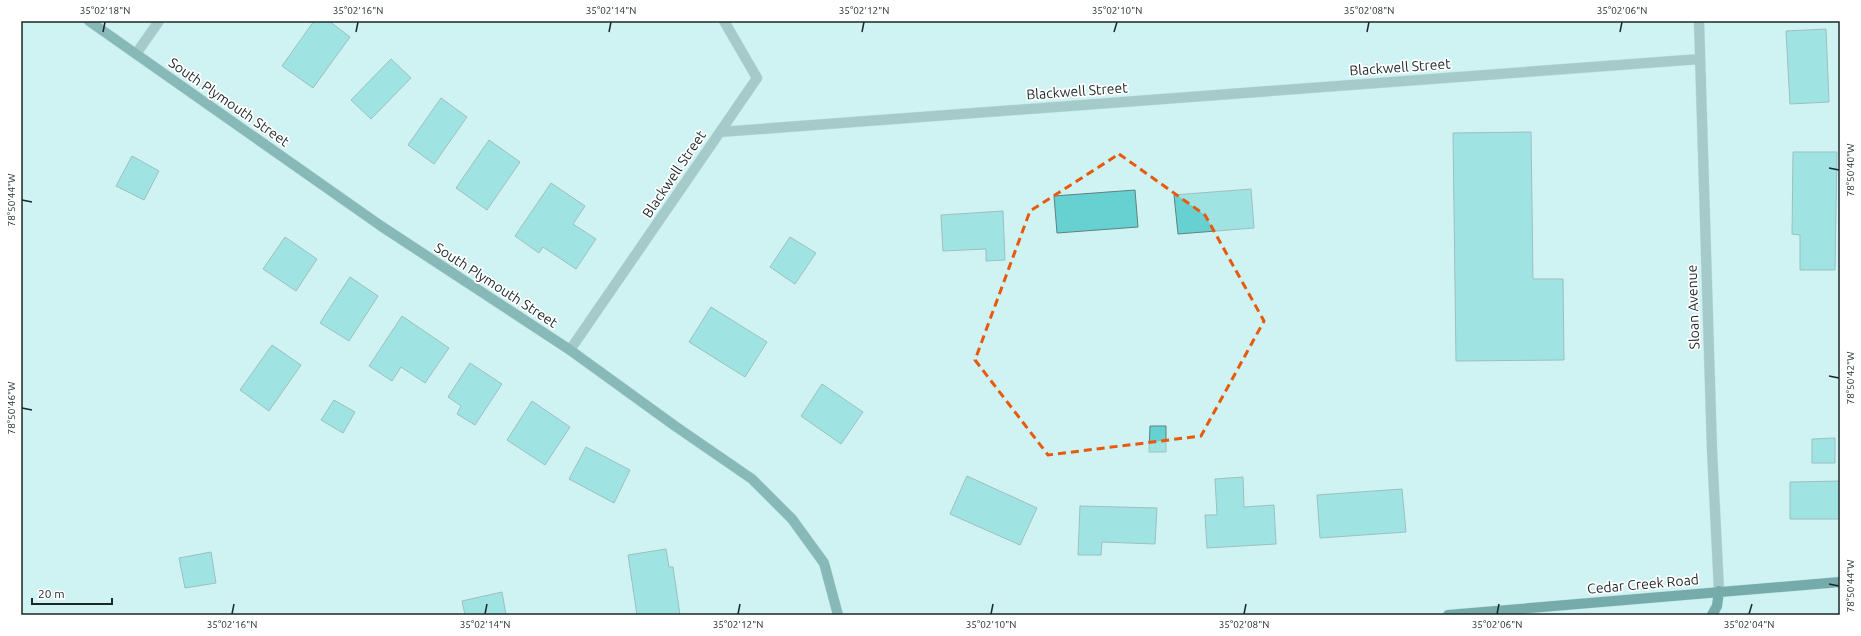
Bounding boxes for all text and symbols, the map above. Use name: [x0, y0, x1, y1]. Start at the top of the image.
text: 35°02'18"N: [80, 5, 130, 16]
text: 35°02'16"N: [333, 5, 383, 16]
text: 35°02'14"N: [586, 5, 636, 16]
text: 35°02'12"N: [839, 5, 889, 16]
text: 35°02'10"N: [1092, 5, 1142, 16]
text: 35°02'08"N: [1344, 5, 1394, 16]
text: 35°02'06"N: [1597, 5, 1647, 16]
street label: South Plymouth Street: [166, 54, 293, 150]
street label: Blackwell Street: [1349, 55, 1452, 79]
street label: Blackwell Street: [1026, 79, 1129, 103]
street label: Blackwell Street: [639, 127, 709, 221]
text: 78°50'40"W: [1845, 144, 1856, 196]
text: 78°50'44"W: [6, 174, 17, 226]
street label: South Plymouth Street: [432, 239, 561, 331]
street label: Sloan Avenue: [1684, 264, 1702, 350]
text: 78°50'42"W: [1845, 352, 1856, 404]
text: 78°50'46"W: [6, 382, 17, 434]
text: 78°50'44"W: [1845, 560, 1856, 612]
street label: Cedar Creek Road: [1586, 571, 1700, 597]
scale bar: [32, 580, 112, 606]
text: 20 m: [38, 587, 65, 600]
text: 35°02'16"N: [207, 619, 257, 630]
text: 35°02'14"N: [460, 619, 510, 630]
text: 35°02'12"N: [713, 619, 763, 630]
text: 35°02'10"N: [966, 619, 1016, 630]
text: 35°02'08"N: [1219, 619, 1269, 630]
text: 35°02'06"N: [1472, 619, 1522, 630]
text: 35°02'04"N: [1724, 619, 1774, 630]

